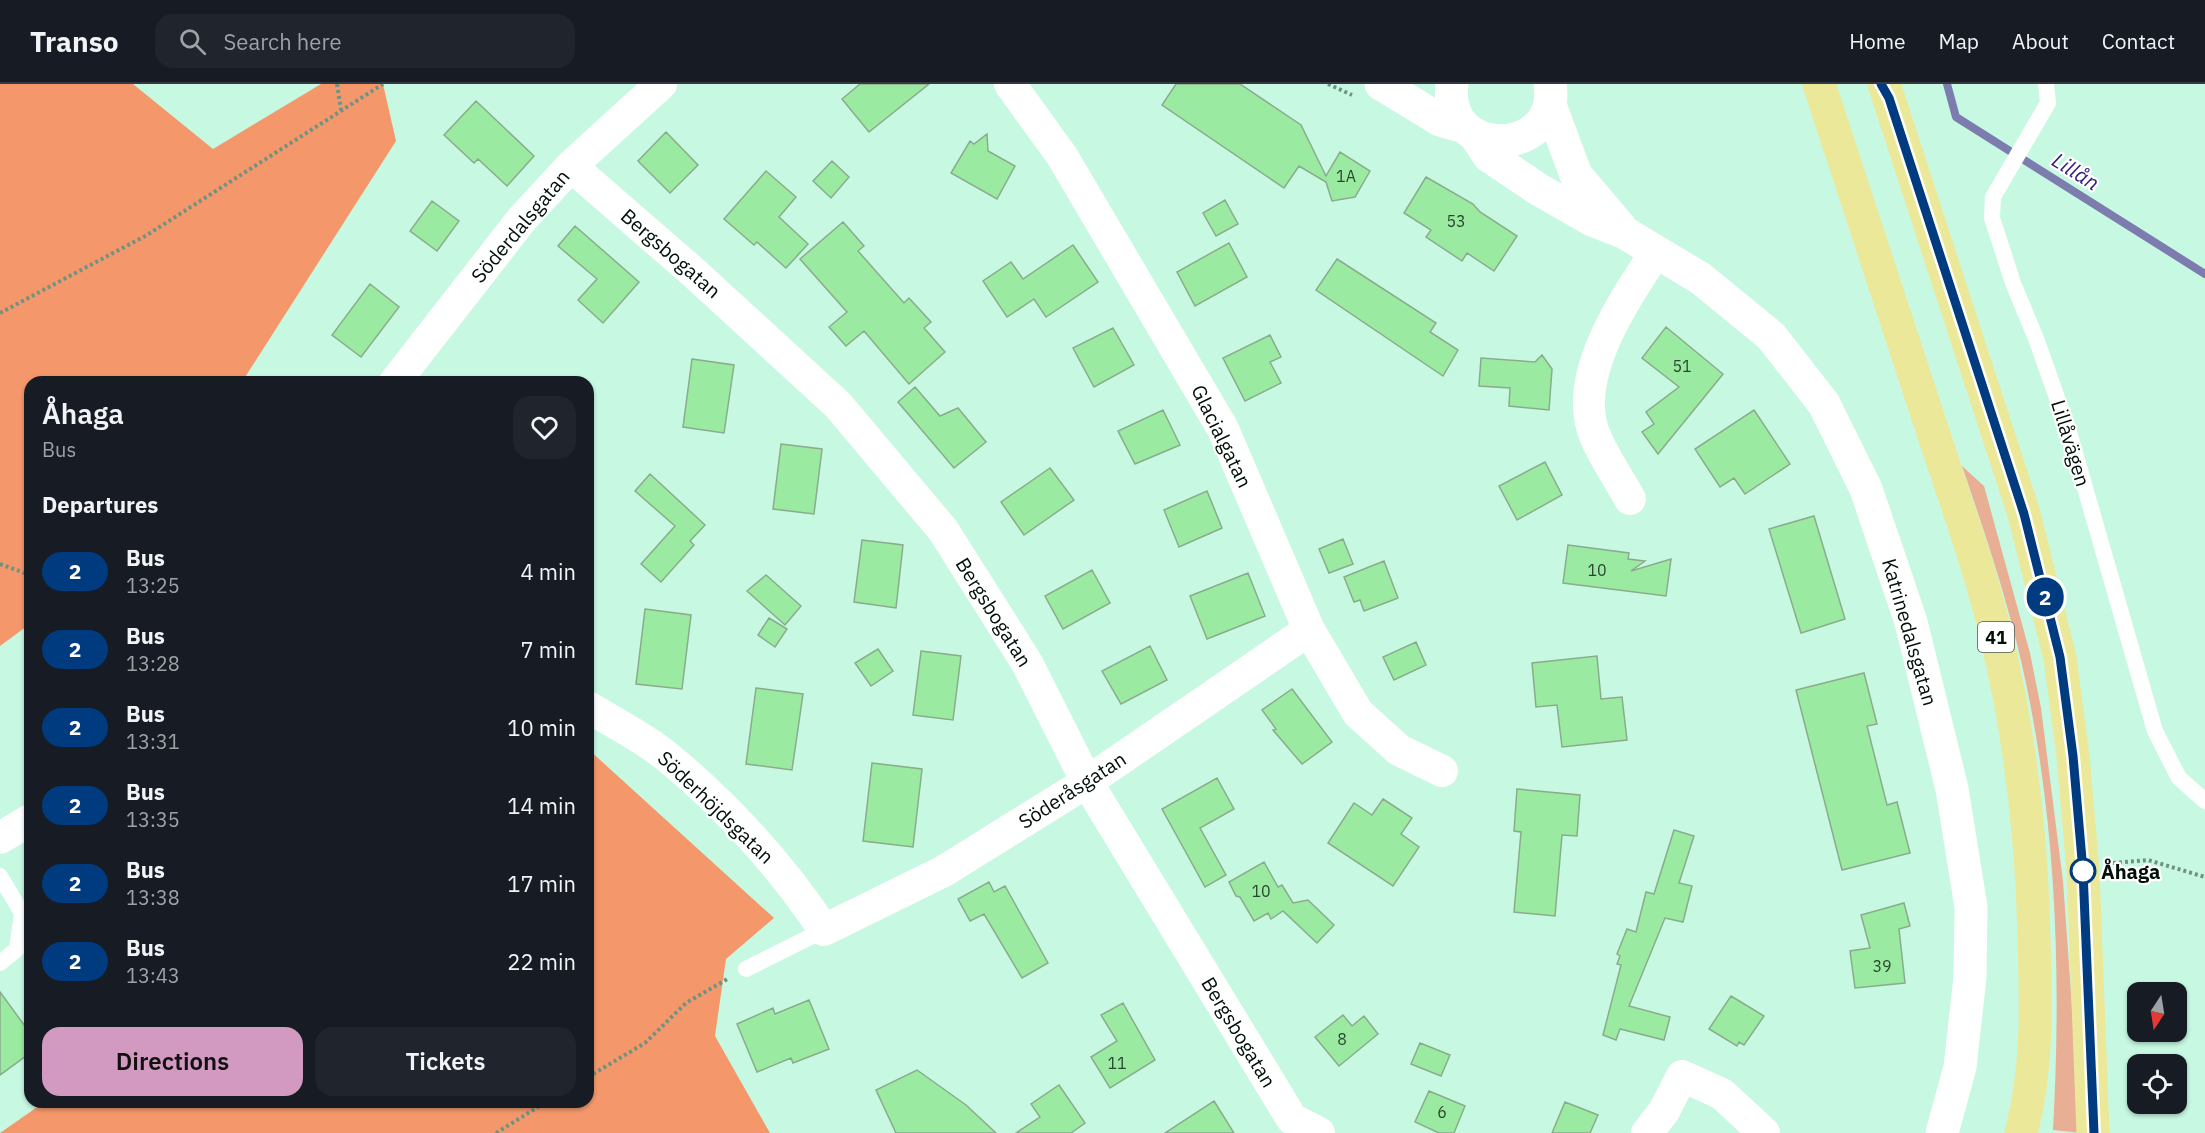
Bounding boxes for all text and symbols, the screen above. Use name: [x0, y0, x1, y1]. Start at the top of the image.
search box: [155, 14, 575, 68]
text: Transo: [30, 23, 119, 60]
icon: search: [176, 25, 209, 58]
text: Search here: [224, 27, 342, 56]
text: Home: [1849, 27, 1906, 55]
text: Map: [1939, 27, 1979, 55]
text: About: [2012, 27, 2069, 55]
text: Contact: [2102, 27, 2175, 55]
water label: Lillån: [2047, 146, 2105, 196]
street label: Söderdalsgatan: [465, 164, 575, 288]
house number: 1A: [1336, 166, 1356, 186]
street label: Bergsbogatan: [615, 202, 727, 304]
house number: 53: [1446, 211, 1466, 231]
house number: 51: [1672, 356, 1692, 376]
street label: Glacialgatan: [1185, 380, 1259, 492]
text: Åhaga: [42, 395, 124, 432]
button: heart: [513, 396, 576, 459]
street label: Lillåvägen: [2045, 396, 2097, 490]
text: Bus: [42, 436, 76, 463]
text: Departures: [42, 490, 158, 519]
text: Bus: [126, 543, 165, 572]
street label: Bergsbogatan: [950, 552, 1038, 672]
street label: Katrinedalsgatan: [1876, 555, 1944, 709]
text: 2: [69, 557, 81, 585]
text: 4 min: [520, 557, 576, 586]
house number: 10: [1587, 560, 1607, 580]
text: 13:25: [126, 572, 180, 599]
line badge: 2: [2026, 578, 2064, 616]
text: 2: [2039, 583, 2051, 611]
text: Bus: [126, 621, 165, 650]
road number: 41: [1978, 622, 2014, 652]
text: 2: [69, 635, 81, 663]
text: 7 min: [520, 635, 576, 664]
text: 13:28: [126, 650, 180, 677]
text: Bus: [126, 699, 165, 728]
text: 2: [69, 713, 81, 741]
text: 10 min: [507, 713, 576, 742]
text: 13:31: [126, 728, 180, 755]
street label: Söderhöjdsgatan: [652, 745, 780, 869]
street label: Söderåsgatan: [1013, 745, 1131, 835]
text: Bus: [126, 777, 165, 806]
text: 2: [69, 791, 81, 819]
text: 14 min: [507, 791, 576, 820]
text: 13:35: [126, 806, 180, 833]
text: Bus: [126, 855, 165, 884]
marker: Åhaga: [2070, 858, 2096, 884]
place label: Åhaga: [2101, 858, 2160, 885]
text: 2: [69, 869, 81, 897]
text: 17 min: [507, 869, 576, 898]
house number: 10: [1251, 881, 1271, 901]
text: 13:38: [126, 884, 180, 911]
text: Bus: [126, 933, 165, 962]
text: 2: [69, 947, 81, 975]
text: 22 min: [507, 947, 576, 976]
house number: 39: [1872, 956, 1892, 976]
text: 13:43: [126, 962, 180, 989]
street label: Bergsbogatan: [1195, 972, 1283, 1092]
north arrow: [2127, 982, 2187, 1042]
map controls: [2127, 982, 2187, 1114]
button: Directions: [42, 1027, 303, 1096]
button: Tickets: [315, 1027, 576, 1096]
house number: 8: [1337, 1029, 1347, 1049]
house number: 11: [1107, 1053, 1127, 1073]
button: locate: [2127, 1054, 2187, 1114]
house number: 6: [1437, 1102, 1447, 1122]

